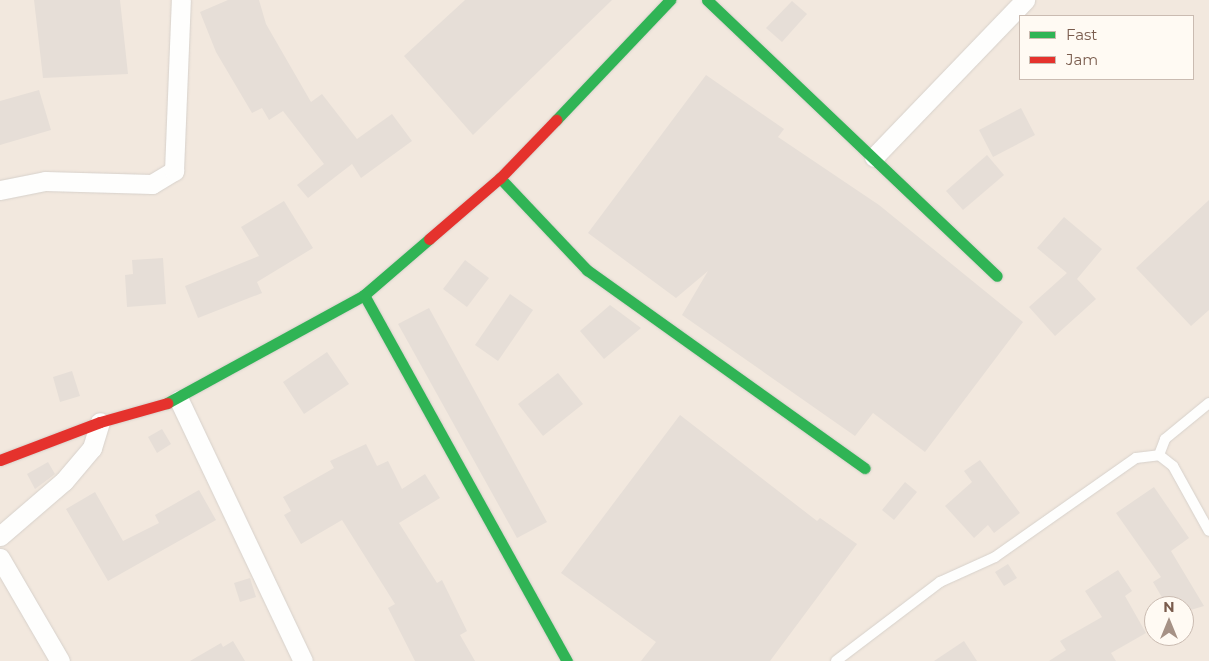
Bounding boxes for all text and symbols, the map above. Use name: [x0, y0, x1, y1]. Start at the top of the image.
legend: [1019, 15, 1194, 80]
text: Fast: [1066, 25, 1097, 44]
text: Jam: [1066, 50, 1098, 69]
north arrow: [1144, 596, 1194, 646]
text: N: [1163, 598, 1175, 616]

